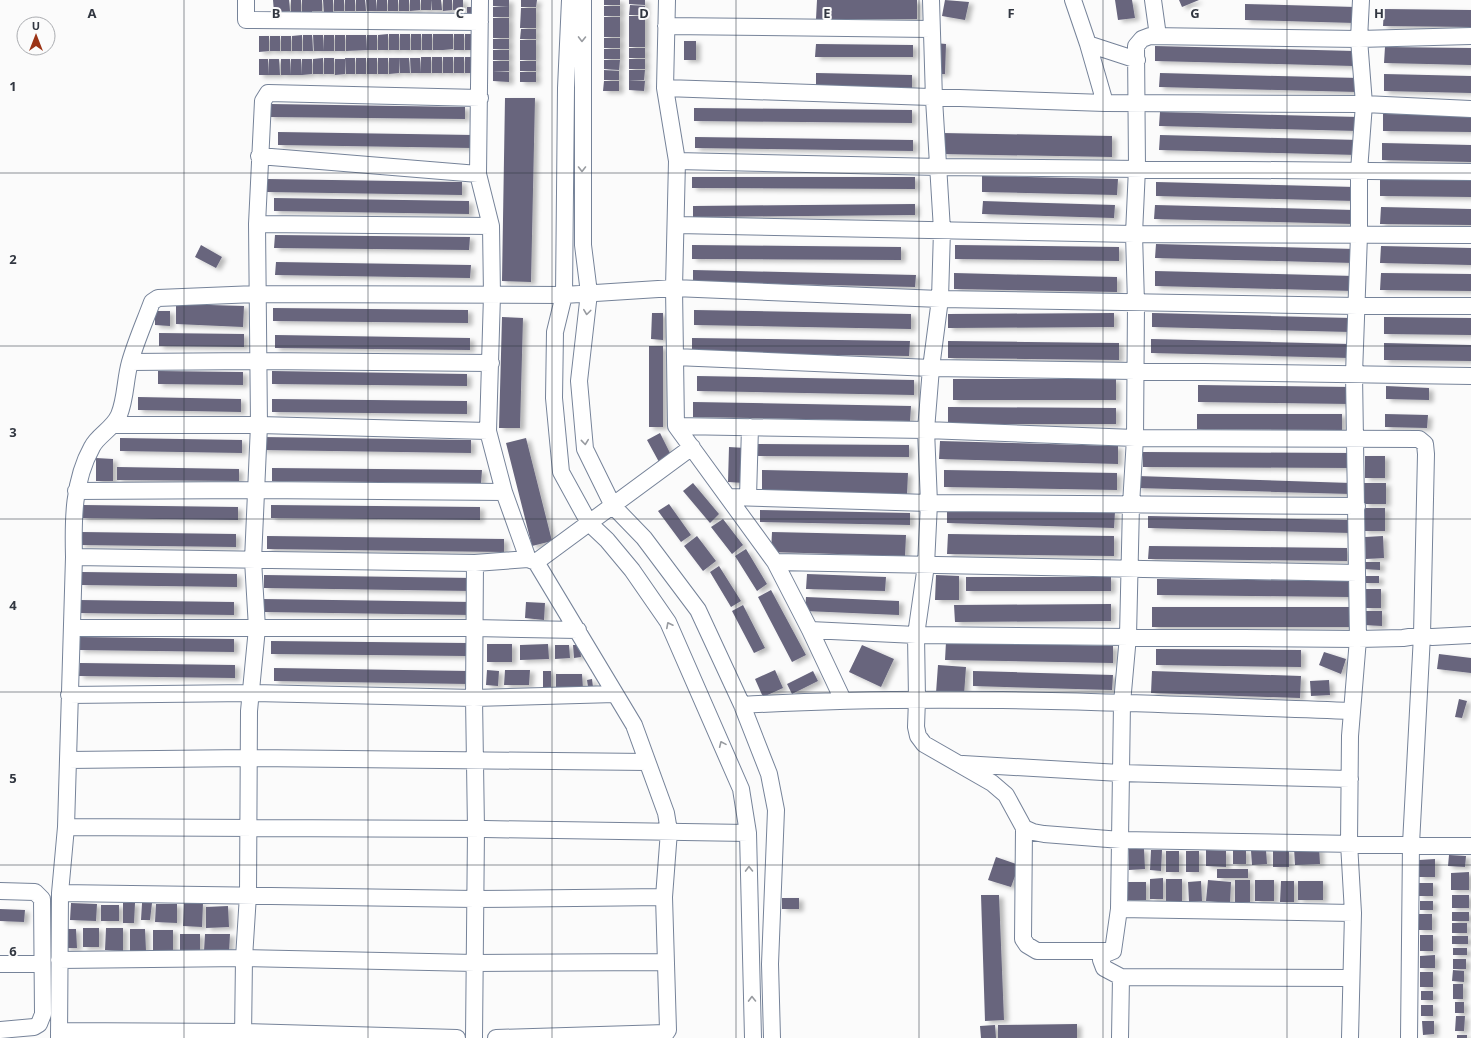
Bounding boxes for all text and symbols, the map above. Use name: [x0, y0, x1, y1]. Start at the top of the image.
text: A: [88, 4, 97, 22]
text: B: [272, 4, 280, 22]
text: C: [456, 4, 464, 22]
text: D: [639, 4, 649, 22]
text: E: [823, 4, 831, 22]
text: F: [1007, 4, 1015, 22]
text: G: [1190, 4, 1200, 22]
text: H: [1374, 4, 1384, 22]
north arrow: [16, 16, 56, 56]
text: U: [32, 18, 40, 33]
one-way arrow: [578, 36, 587, 42]
text: 1: [9, 77, 17, 95]
one-way arrow: [578, 166, 586, 172]
text: 2: [9, 250, 17, 268]
one-way arrow: [583, 309, 592, 315]
text: 3: [9, 423, 17, 441]
one-way arrow: [580, 439, 589, 445]
text: 4: [9, 596, 17, 614]
one-way arrow: [666, 622, 674, 629]
one-way arrow: [718, 740, 726, 747]
text: 5: [9, 769, 17, 787]
one-way arrow: [745, 866, 753, 872]
text: 6: [9, 942, 17, 960]
one-way arrow: [748, 996, 756, 1002]

